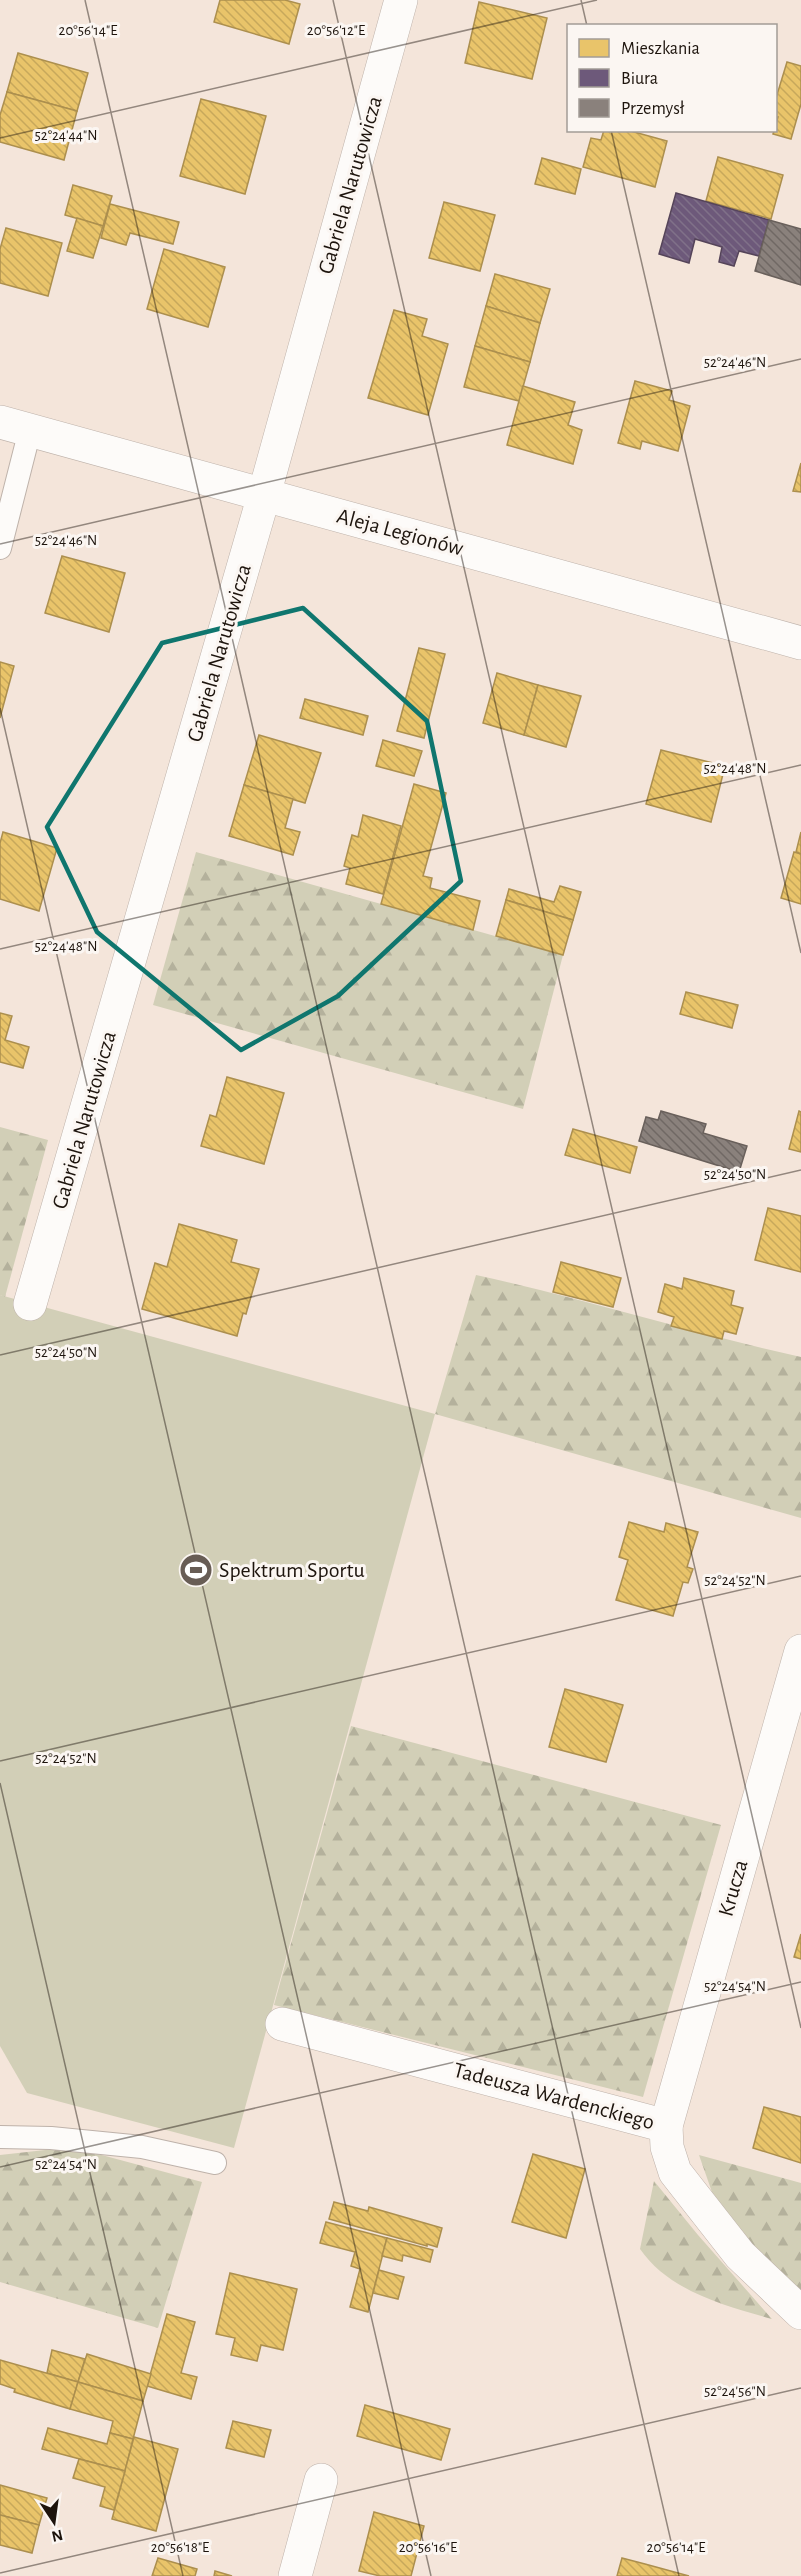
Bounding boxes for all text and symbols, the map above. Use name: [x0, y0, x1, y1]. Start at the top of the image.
text: 20°56'14"E: [59, 23, 117, 38]
text: 20°56'12"E: [307, 23, 365, 38]
legend: [567, 24, 777, 132]
text: Mieszkania: [621, 40, 700, 58]
text: Biura: [621, 70, 658, 88]
street label: Gabriela Narutowicza: [314, 94, 386, 276]
text: Przemysł: [621, 100, 685, 118]
text: 52°24'44"N: [35, 128, 97, 143]
text: 52°24'46"N: [704, 355, 766, 370]
street label: Aleja Legionów: [334, 505, 466, 559]
text: 52°24'46"N: [35, 533, 97, 548]
street label: Gabriela Narutowicza: [183, 562, 255, 744]
text: 52°24'48"N: [704, 761, 766, 776]
text: 52°24'48"N: [35, 939, 97, 954]
street label: Gabriela Narutowicza: [48, 1029, 120, 1211]
text: 52°24'50"N: [704, 1167, 766, 1182]
text: 52°24'50"N: [35, 1345, 97, 1360]
sports icon: Spektrum Sportu: [178, 1552, 214, 1588]
place label: Spektrum Sportu: [219, 1559, 365, 1581]
text: 52°24'52"N: [704, 1573, 766, 1588]
text: 52°24'52"N: [35, 1751, 97, 1766]
street label: Krucza: [714, 1857, 752, 1919]
text: 52°24'54"N: [704, 1979, 766, 1994]
street label: Tadeusza Wardenckiego: [451, 2059, 657, 2133]
text: 52°24'54"N: [35, 2157, 97, 2172]
text: 52°24'56"N: [704, 2384, 766, 2399]
north arrow: [24, 2492, 84, 2552]
text: N: [50, 2527, 64, 2545]
text: 20°56'18"E: [151, 2540, 209, 2555]
text: 20°56'16"E: [399, 2540, 457, 2555]
text: 20°56'14"E: [647, 2540, 705, 2555]

